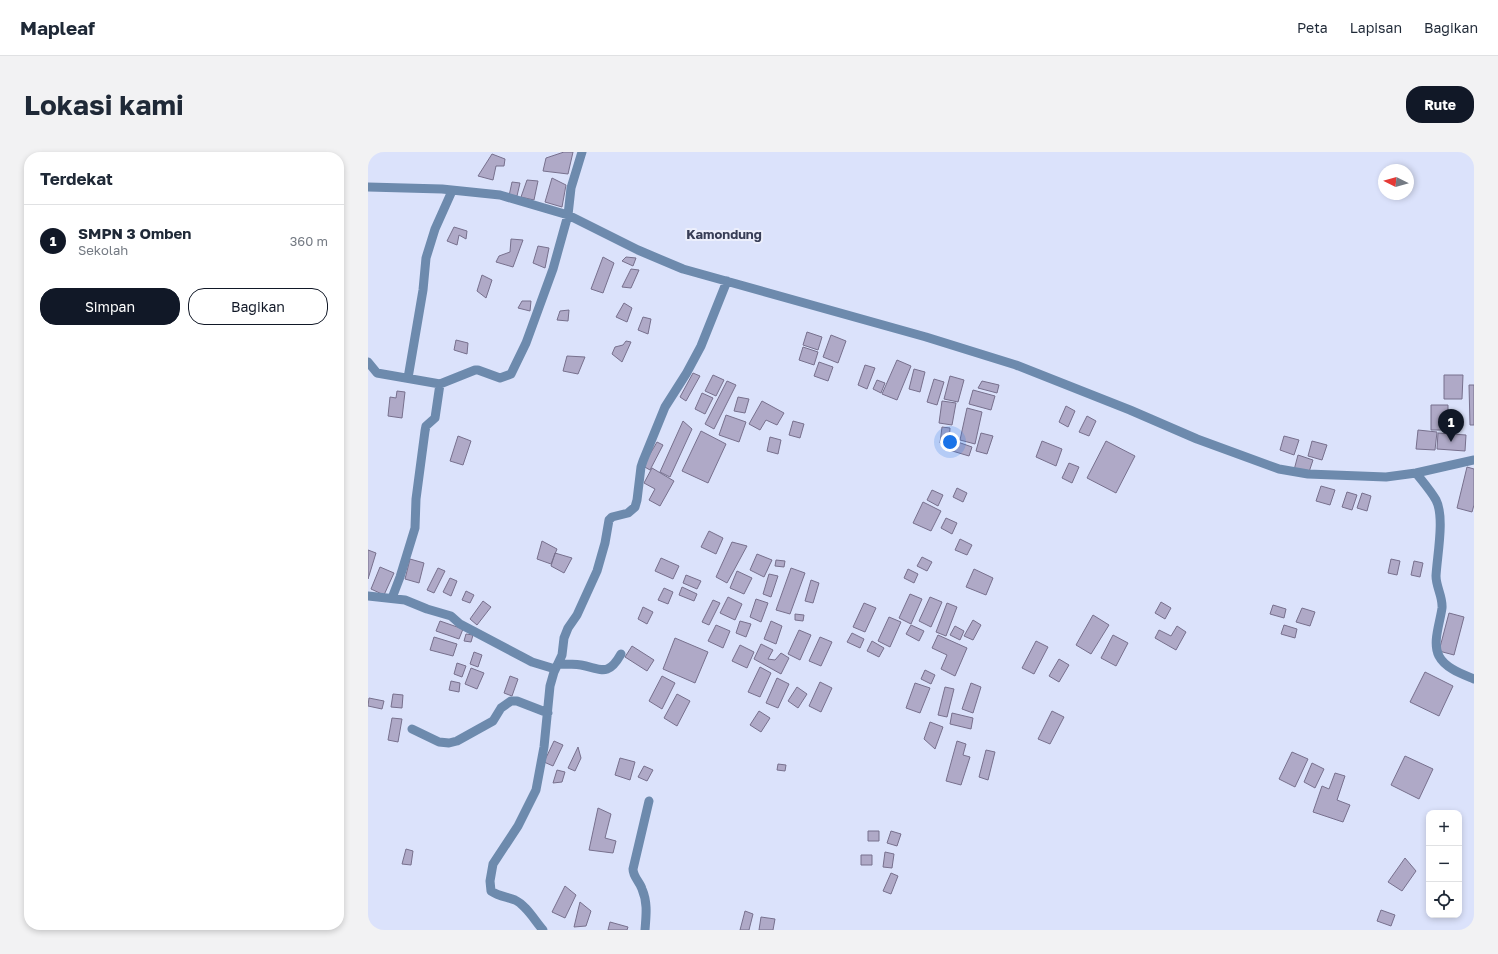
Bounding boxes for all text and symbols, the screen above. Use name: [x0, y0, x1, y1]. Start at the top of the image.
text: Mapleaf: [20, 16, 95, 39]
text: Peta: [1297, 19, 1328, 36]
text: Lapisan: [1350, 19, 1402, 36]
text: Bagikan: [1424, 19, 1478, 36]
button: Rute: [1406, 86, 1474, 123]
text: Lokasi kami: [24, 88, 184, 121]
north arrow: [1378, 164, 1414, 200]
text: Terdekat: [40, 168, 113, 189]
text: SMPN 3 Omben: [78, 224, 191, 242]
district label: Kamondung: [686, 226, 762, 242]
text: 1: [50, 233, 56, 249]
text: 360 m: [290, 233, 328, 249]
text: Sekolah: [78, 242, 128, 258]
button: Simpan: [40, 288, 180, 325]
button: Bagikan: [188, 288, 328, 325]
pin: 1: [1438, 409, 1464, 442]
your location: [940, 432, 960, 452]
map controls: [1426, 810, 1462, 918]
button: +: [1426, 810, 1462, 846]
button: −: [1426, 846, 1462, 882]
button: locate: [1426, 882, 1462, 918]

